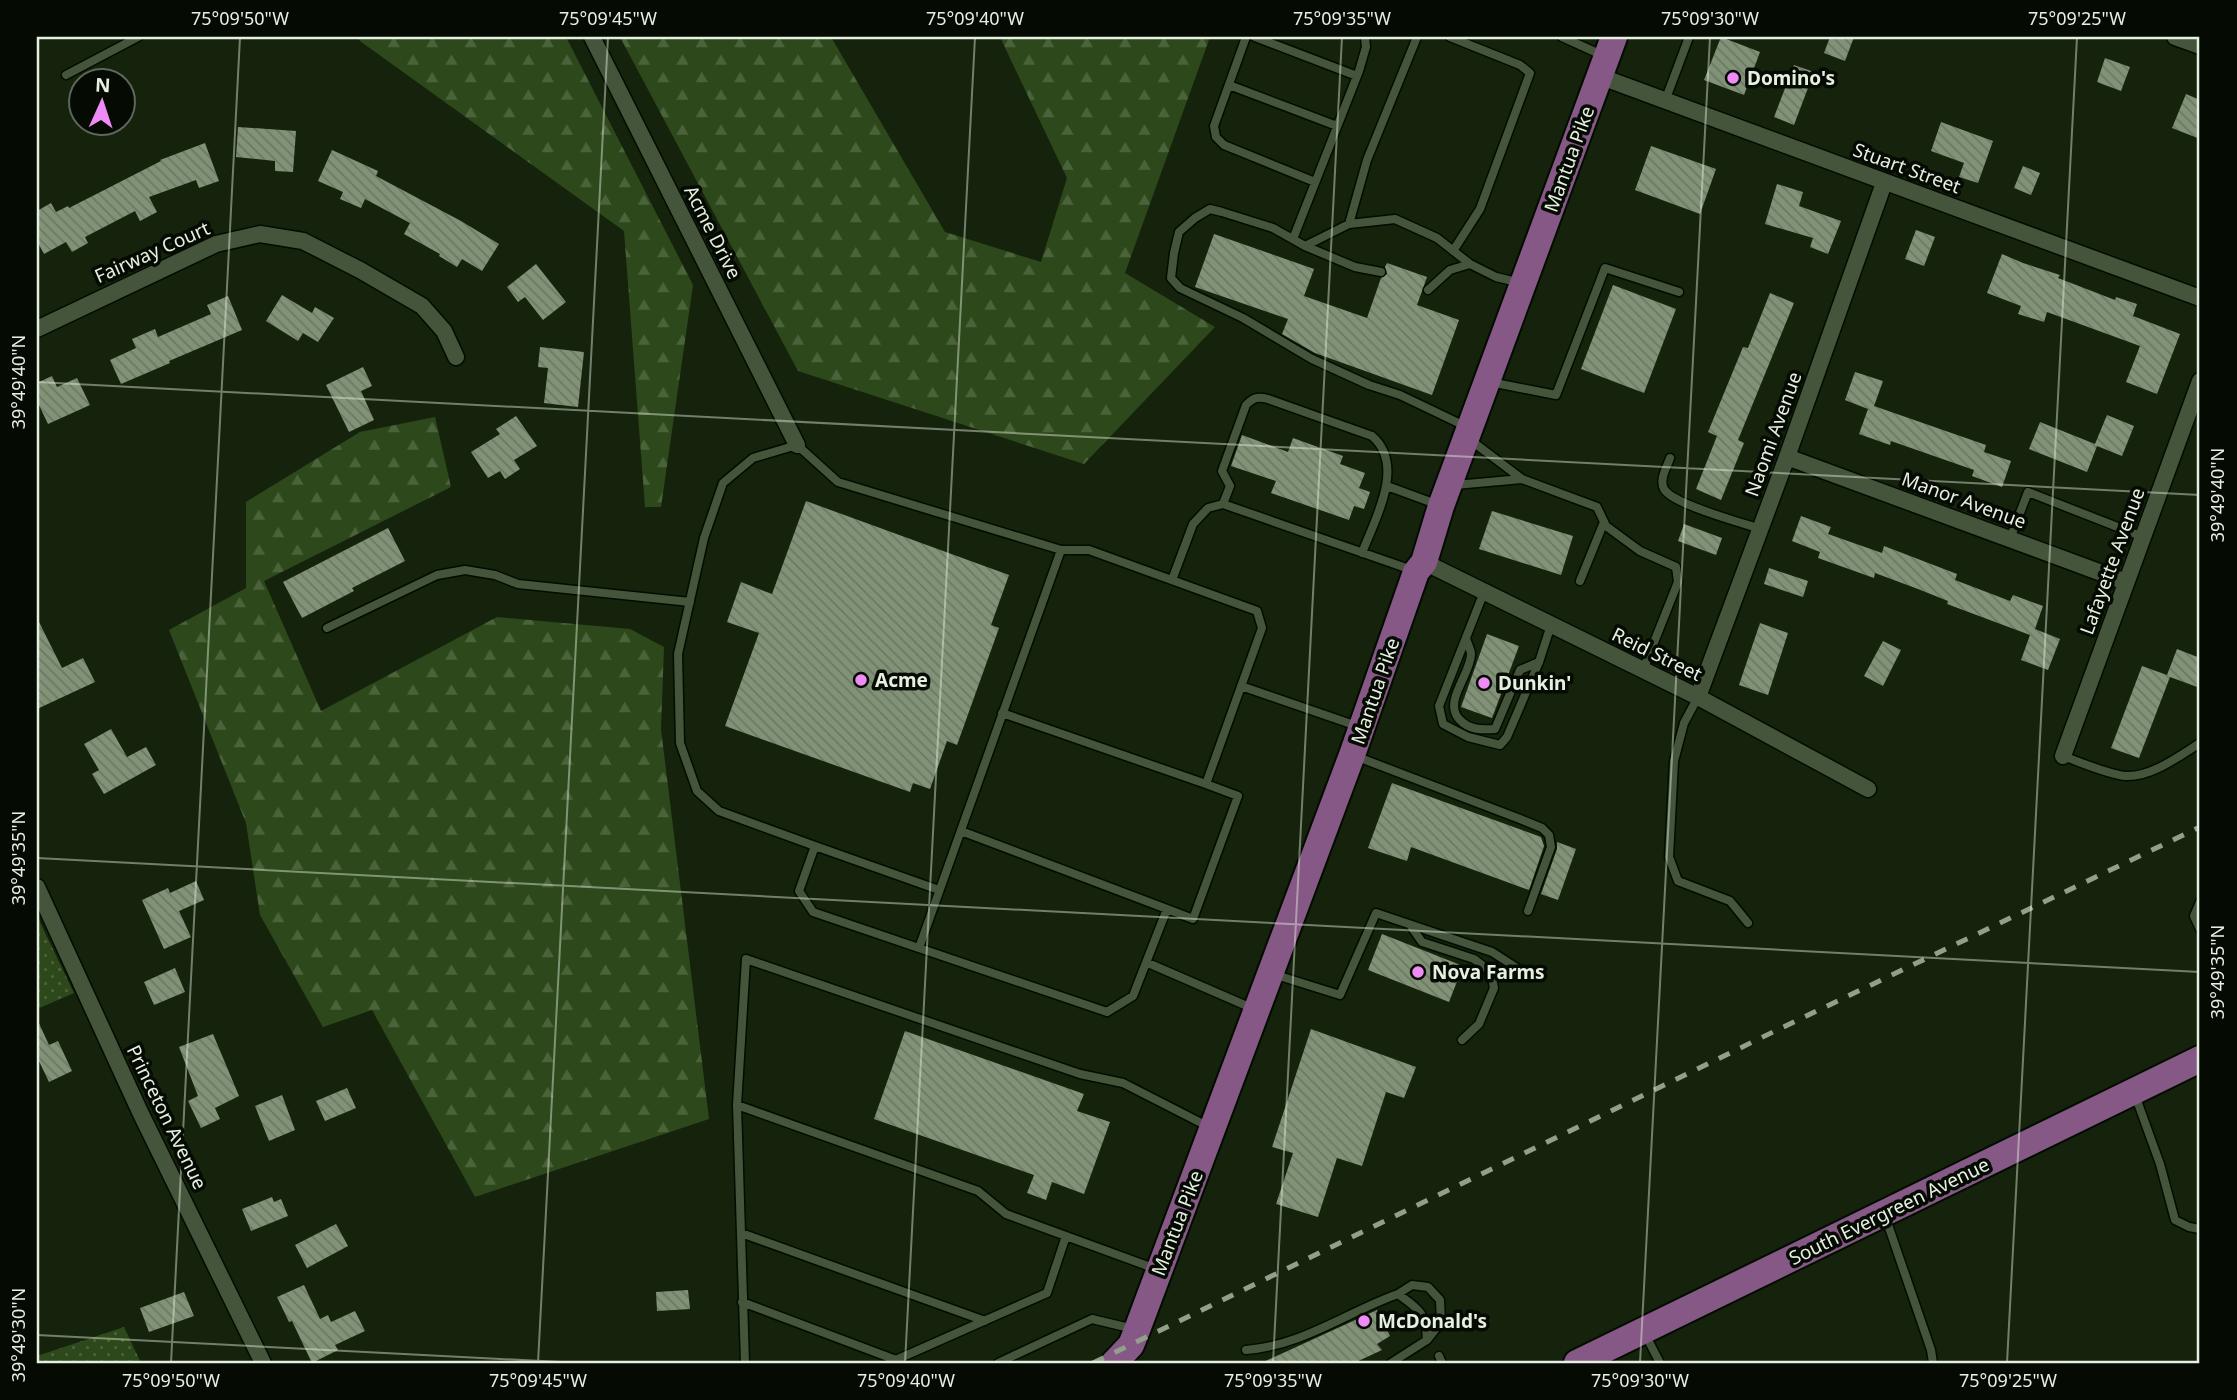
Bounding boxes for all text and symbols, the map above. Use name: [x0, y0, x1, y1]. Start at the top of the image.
text: 75°09'50"W: [191, 6, 289, 30]
text: 75°09'45"W: [559, 6, 657, 30]
text: 75°09'40"W: [926, 6, 1024, 30]
text: 75°09'35"W: [1293, 6, 1391, 30]
text: 75°09'30"W: [1661, 6, 1759, 30]
text: 75°09'25"W: [2028, 6, 2126, 30]
place label: Domino's: [1747, 65, 1835, 91]
north arrow: [66, 66, 136, 136]
marker: Domino's: [1725, 70, 1741, 86]
text: N: [94, 72, 111, 98]
street label: Mantua Pike: [1538, 102, 1600, 216]
street label: Stuart Street: [1850, 137, 1964, 199]
street label: Acme Drive: [678, 181, 748, 283]
street label: Fairway Court: [90, 215, 214, 289]
text: 39°49'40"N: [6, 335, 30, 429]
street label: Naomi Avenue: [1738, 368, 1808, 500]
text: 39°49'40"N: [2205, 448, 2229, 542]
street label: Manor Avenue: [1898, 465, 2030, 535]
street label: Lafayette Avenue: [2073, 484, 2151, 638]
street label: Reid Street: [1608, 621, 1706, 687]
street label: Mantua Pike: [1345, 634, 1405, 748]
place label: Acme: [875, 667, 928, 693]
place label: Dunkin': [1498, 670, 1571, 696]
marker: Acme: [853, 672, 869, 688]
marker: Dunkin': [1476, 675, 1492, 691]
text: 39°49'35"N: [6, 811, 30, 905]
text: 39°49'35"N: [2205, 925, 2229, 1019]
place label: Nova Farms: [1432, 959, 1544, 985]
marker: Nova Farms: [1410, 964, 1426, 980]
street label: Princeton Avenue: [121, 1040, 213, 1194]
street label: South Evergreen Avenue: [1785, 1151, 1993, 1271]
street label: Mantua Pike: [1145, 1166, 1209, 1280]
text: 39°49'30"N: [6, 1288, 30, 1382]
place label: McDonald's: [1378, 1308, 1487, 1334]
marker: McDonald's: [1356, 1313, 1372, 1329]
text: 75°09'50"W: [122, 1368, 220, 1392]
text: 75°09'45"W: [489, 1368, 587, 1392]
text: 75°09'40"W: [857, 1368, 955, 1392]
text: 75°09'35"W: [1224, 1368, 1322, 1392]
text: 75°09'30"W: [1591, 1368, 1689, 1392]
text: 75°09'25"W: [1959, 1368, 2057, 1392]

